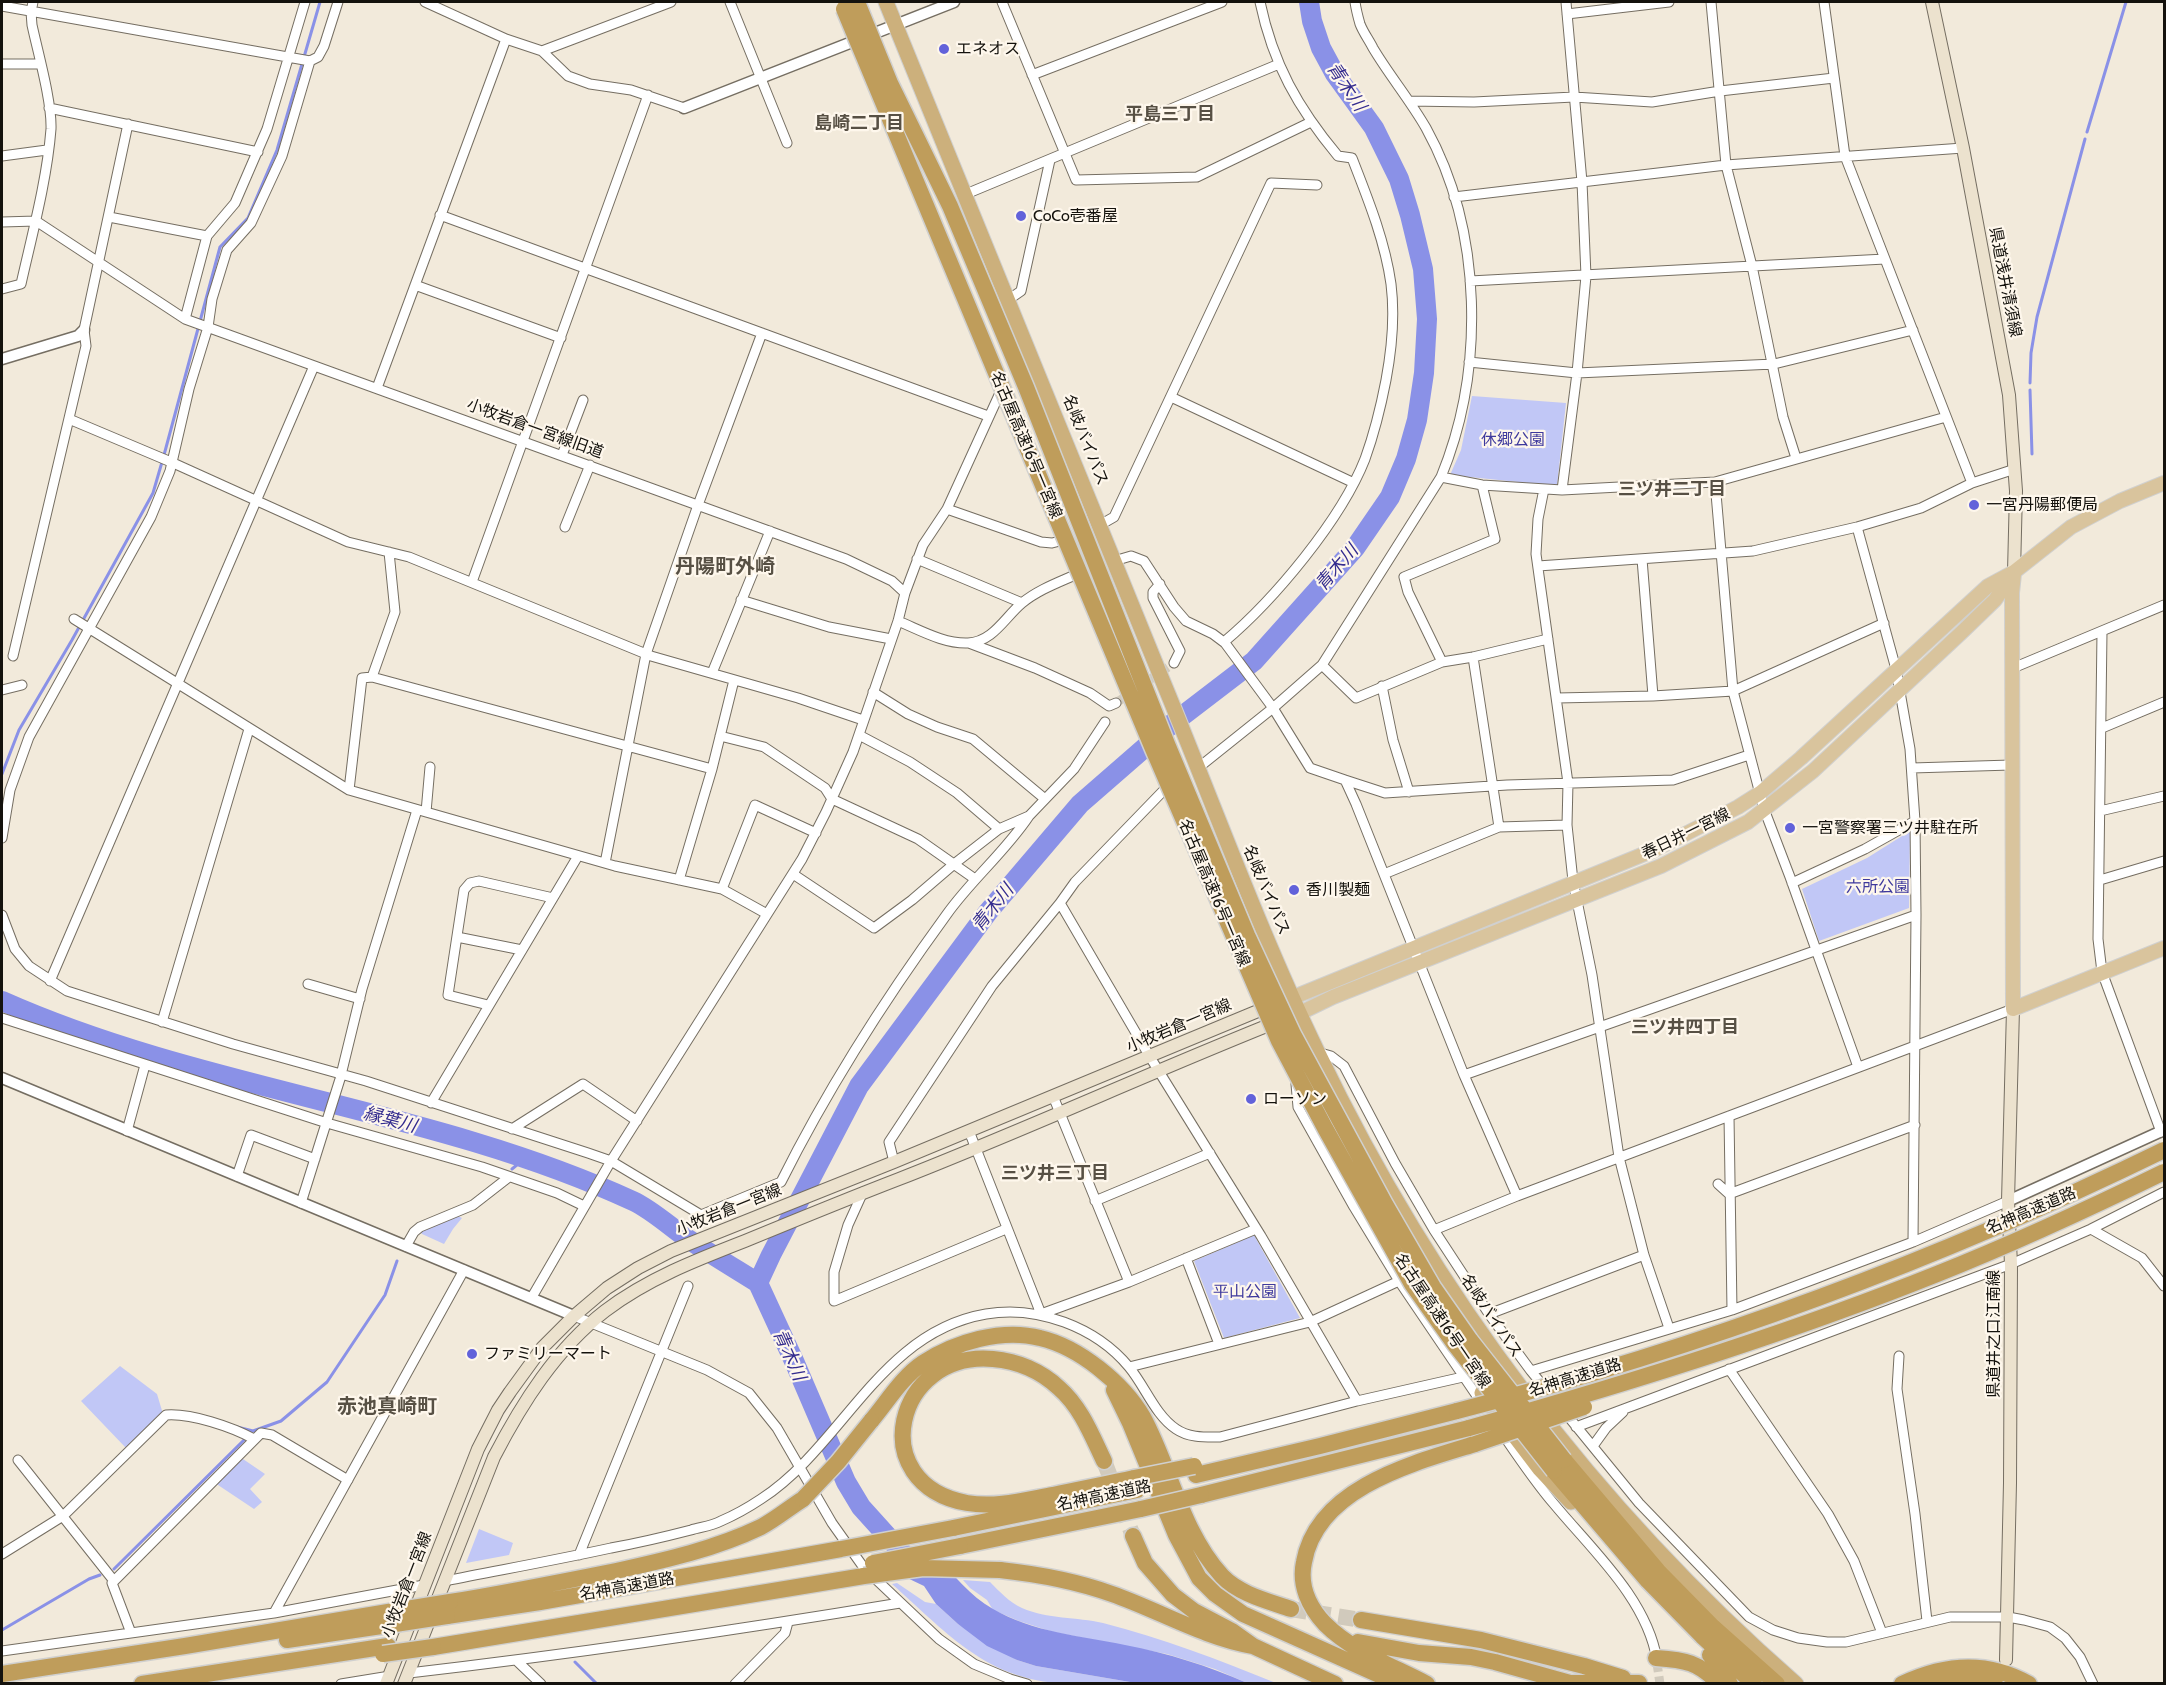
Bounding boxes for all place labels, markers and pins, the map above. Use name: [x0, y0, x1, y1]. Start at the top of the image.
place label: エネオス: [956, 39, 1020, 59]
marker: エネオス: [937, 42, 951, 56]
place label: CoCo壱番屋: [1033, 206, 1118, 226]
marker: CoCo壱番屋: [1014, 209, 1028, 223]
place label: 一宮丹陽郵便局: [1986, 495, 2098, 515]
marker: 一宮丹陽郵便局: [1967, 498, 1981, 512]
place label: 一宮警察署三ツ井駐在所: [1802, 818, 1978, 838]
marker: 一宮警察署三ツ井駐在所: [1783, 821, 1797, 835]
place label: 香川製麺: [1306, 880, 1370, 900]
marker: 香川製麺: [1287, 883, 1301, 897]
place label: ローソン: [1263, 1089, 1327, 1109]
marker: ローソン: [1244, 1092, 1258, 1106]
place label: ファミリーマート: [484, 1344, 612, 1364]
marker: ファミリーマート: [465, 1347, 479, 1361]

